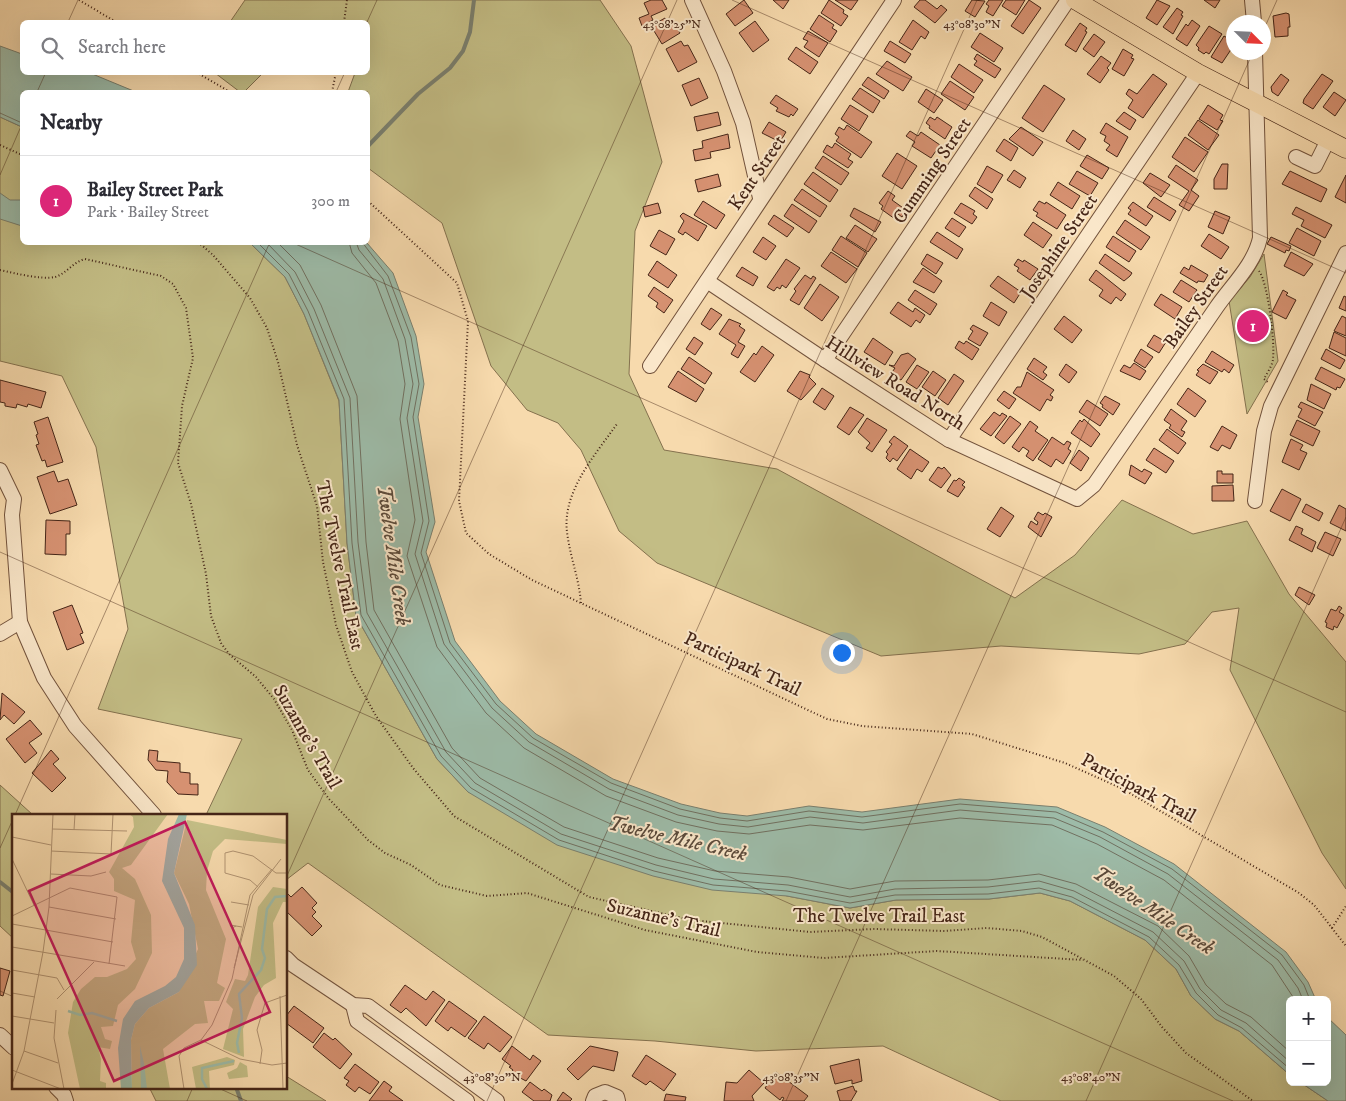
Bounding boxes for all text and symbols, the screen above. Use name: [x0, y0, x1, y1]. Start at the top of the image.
north arrow: [1226, 15, 1271, 60]
text: 43°08'25"N: [643, 17, 701, 32]
text: 43°08'30"N: [943, 17, 1001, 32]
search box: [20, 20, 370, 75]
icon: search: [38, 34, 66, 62]
text: Search here: [78, 36, 166, 59]
text: Nearby: [40, 110, 102, 136]
street label: Cumming Street: [888, 113, 976, 228]
street label: Kent Street: [724, 131, 791, 215]
text: Bailey Street Park: [87, 179, 223, 202]
street label: Josephine Street: [1015, 190, 1103, 305]
text: 1: [53, 191, 59, 211]
text: 300 m: [311, 191, 350, 211]
text: Park · Bailey Street: [87, 202, 209, 222]
street label: Bailey Street: [1159, 261, 1233, 353]
pin: 1: [1237, 307, 1269, 345]
street label: Hillview Road North: [821, 331, 969, 436]
street label: The Twelve Trail East: [310, 479, 369, 652]
water label: Twelve Mile Creek: [370, 484, 415, 628]
street label: Participark Trail: [680, 627, 805, 702]
your location: [829, 640, 855, 666]
street label: Suzanne's Trail: [268, 681, 346, 793]
street label: Participark Trail: [1077, 748, 1200, 828]
water label: Twelve Mile Creek: [606, 811, 750, 868]
inset map: [12, 814, 288, 1088]
water label: Twelve Mile Creek: [1088, 861, 1219, 961]
street label: Suzanne's Trail: [604, 894, 723, 943]
street label: The Twelve Trail East: [793, 905, 965, 928]
map controls: [1286, 996, 1331, 1086]
button: +: [1286, 996, 1331, 1041]
button: −: [1286, 1041, 1331, 1086]
text: 43°08'30"N: [463, 1070, 521, 1085]
text: 43°08'35"N: [762, 1070, 820, 1085]
text: 43°08'40"N: [1061, 1070, 1121, 1085]

